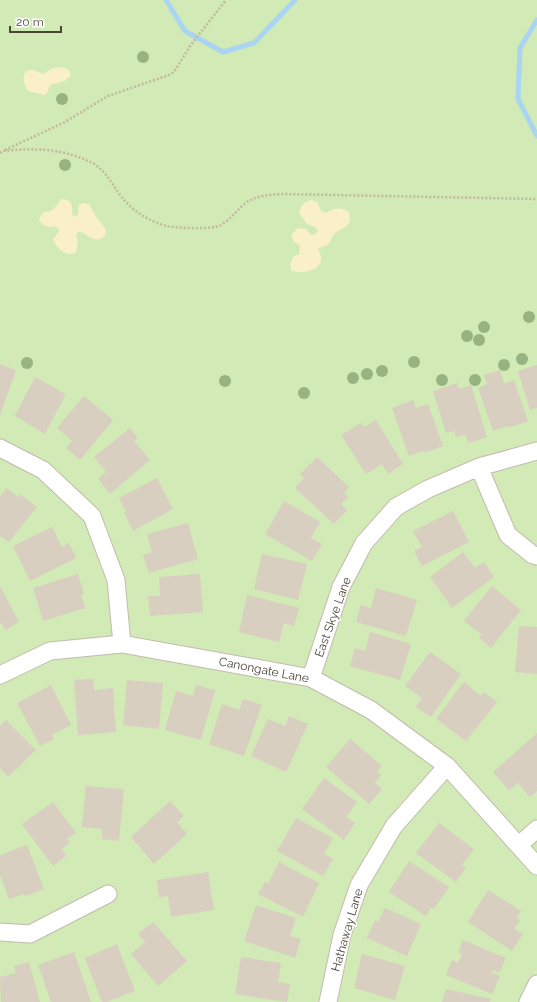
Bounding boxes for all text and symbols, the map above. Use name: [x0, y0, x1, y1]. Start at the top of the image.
scale bar: [10, 8, 61, 34]
text: 20 m: [16, 15, 44, 29]
street label: East Skye Lane: [312, 575, 354, 659]
street label: Canongate Lane: [218, 654, 310, 686]
street label: Hathaway Lane: [328, 887, 366, 973]

